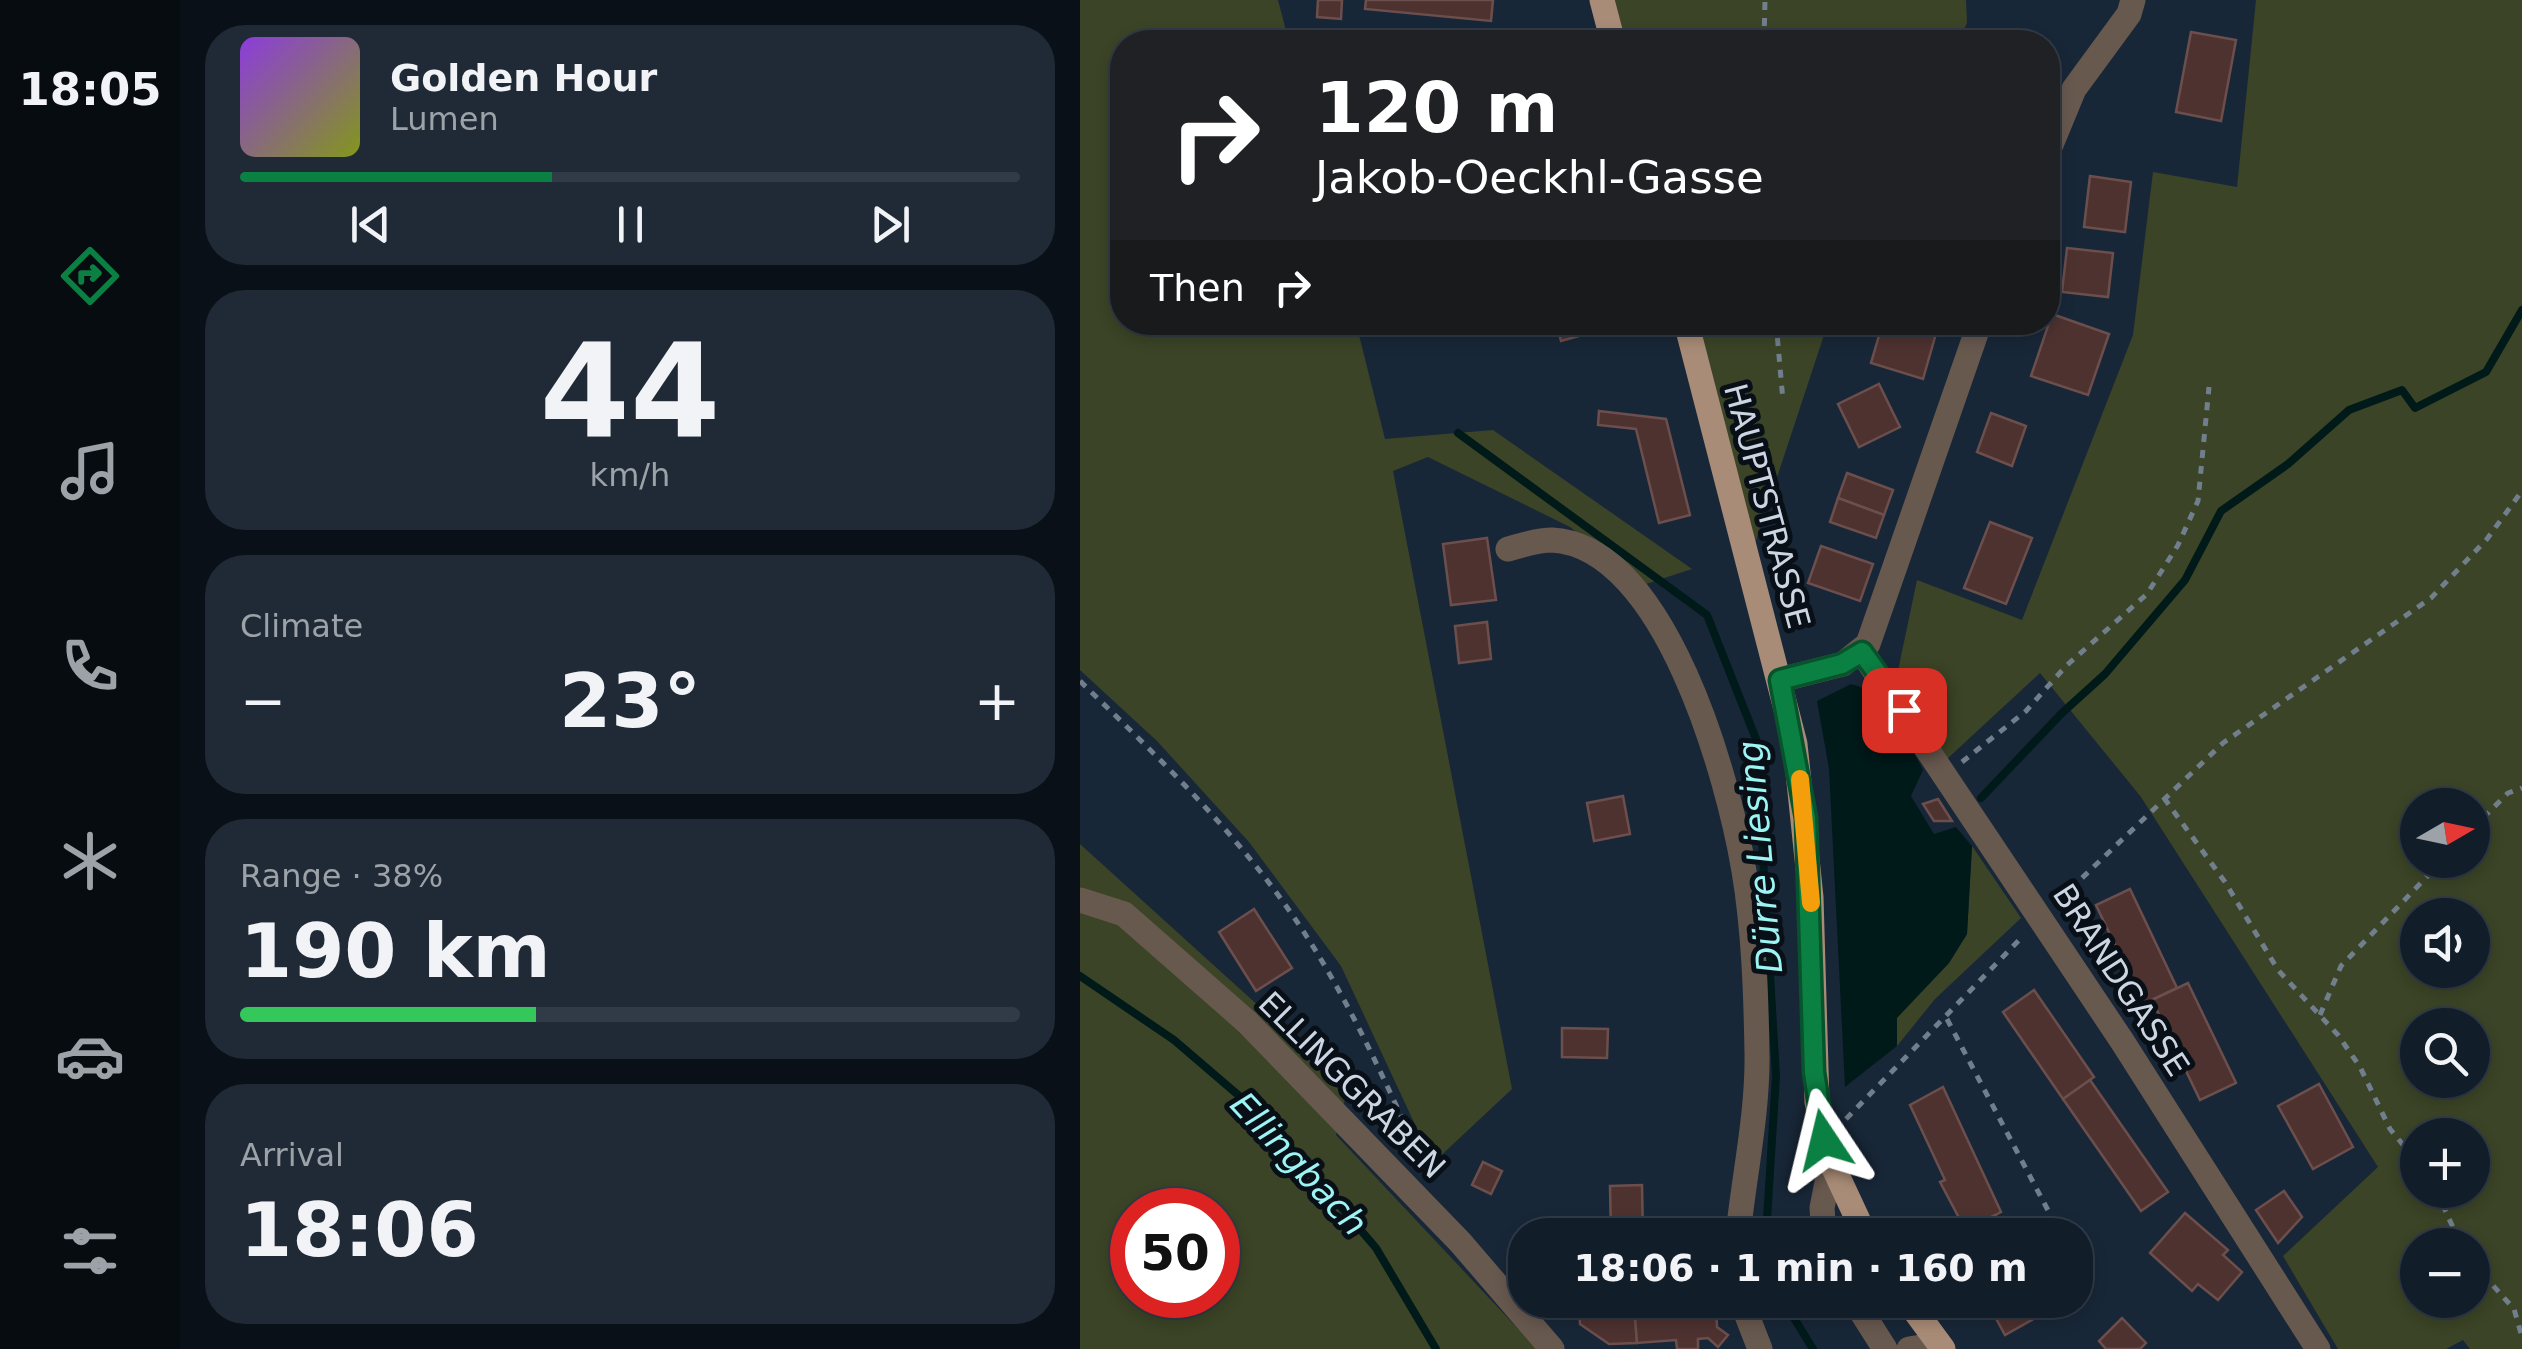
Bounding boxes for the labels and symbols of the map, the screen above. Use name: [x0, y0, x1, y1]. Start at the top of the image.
street label: HAUPTSTRASSE: [1716, 379, 1818, 633]
pin: [1862, 668, 1947, 753]
water label: Dürre Liesing: [1730, 739, 1790, 975]
north arrow: [2400, 788, 2490, 878]
street label: BRANDGASSE: [2045, 877, 2197, 1083]
street label: ELLINGGRABEN: [1251, 984, 1453, 1186]
water label: Ellingbach: [1223, 1084, 1375, 1244]
position arrow: [1772, 1088, 1876, 1192]
speed limit sign: 50: [1110, 1188, 1240, 1318]

